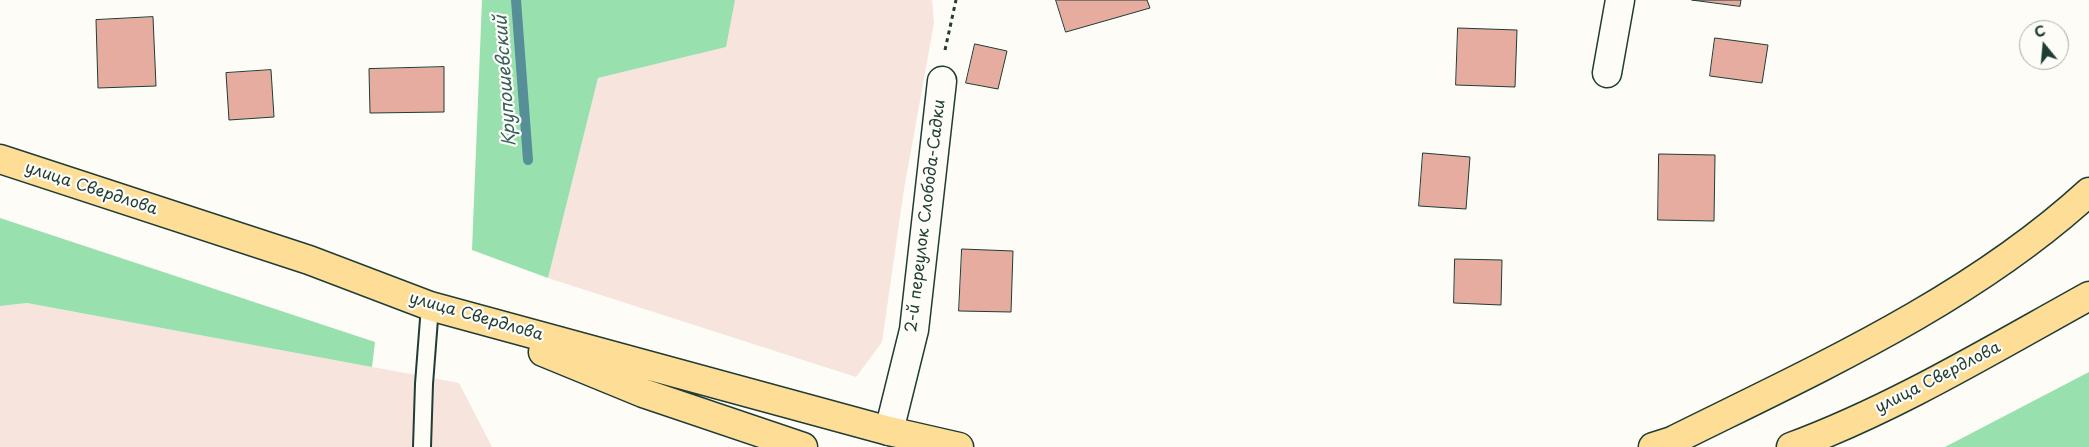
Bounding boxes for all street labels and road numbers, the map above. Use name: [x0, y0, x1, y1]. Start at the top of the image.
street label: 2-й переулок Слобода-Садки: [902, 98, 950, 334]
street label: улица Свердлова: [22, 159, 160, 219]
street label: улица Свердлова: [407, 289, 545, 345]
street label: улица Свердлова: [1872, 338, 2004, 418]

